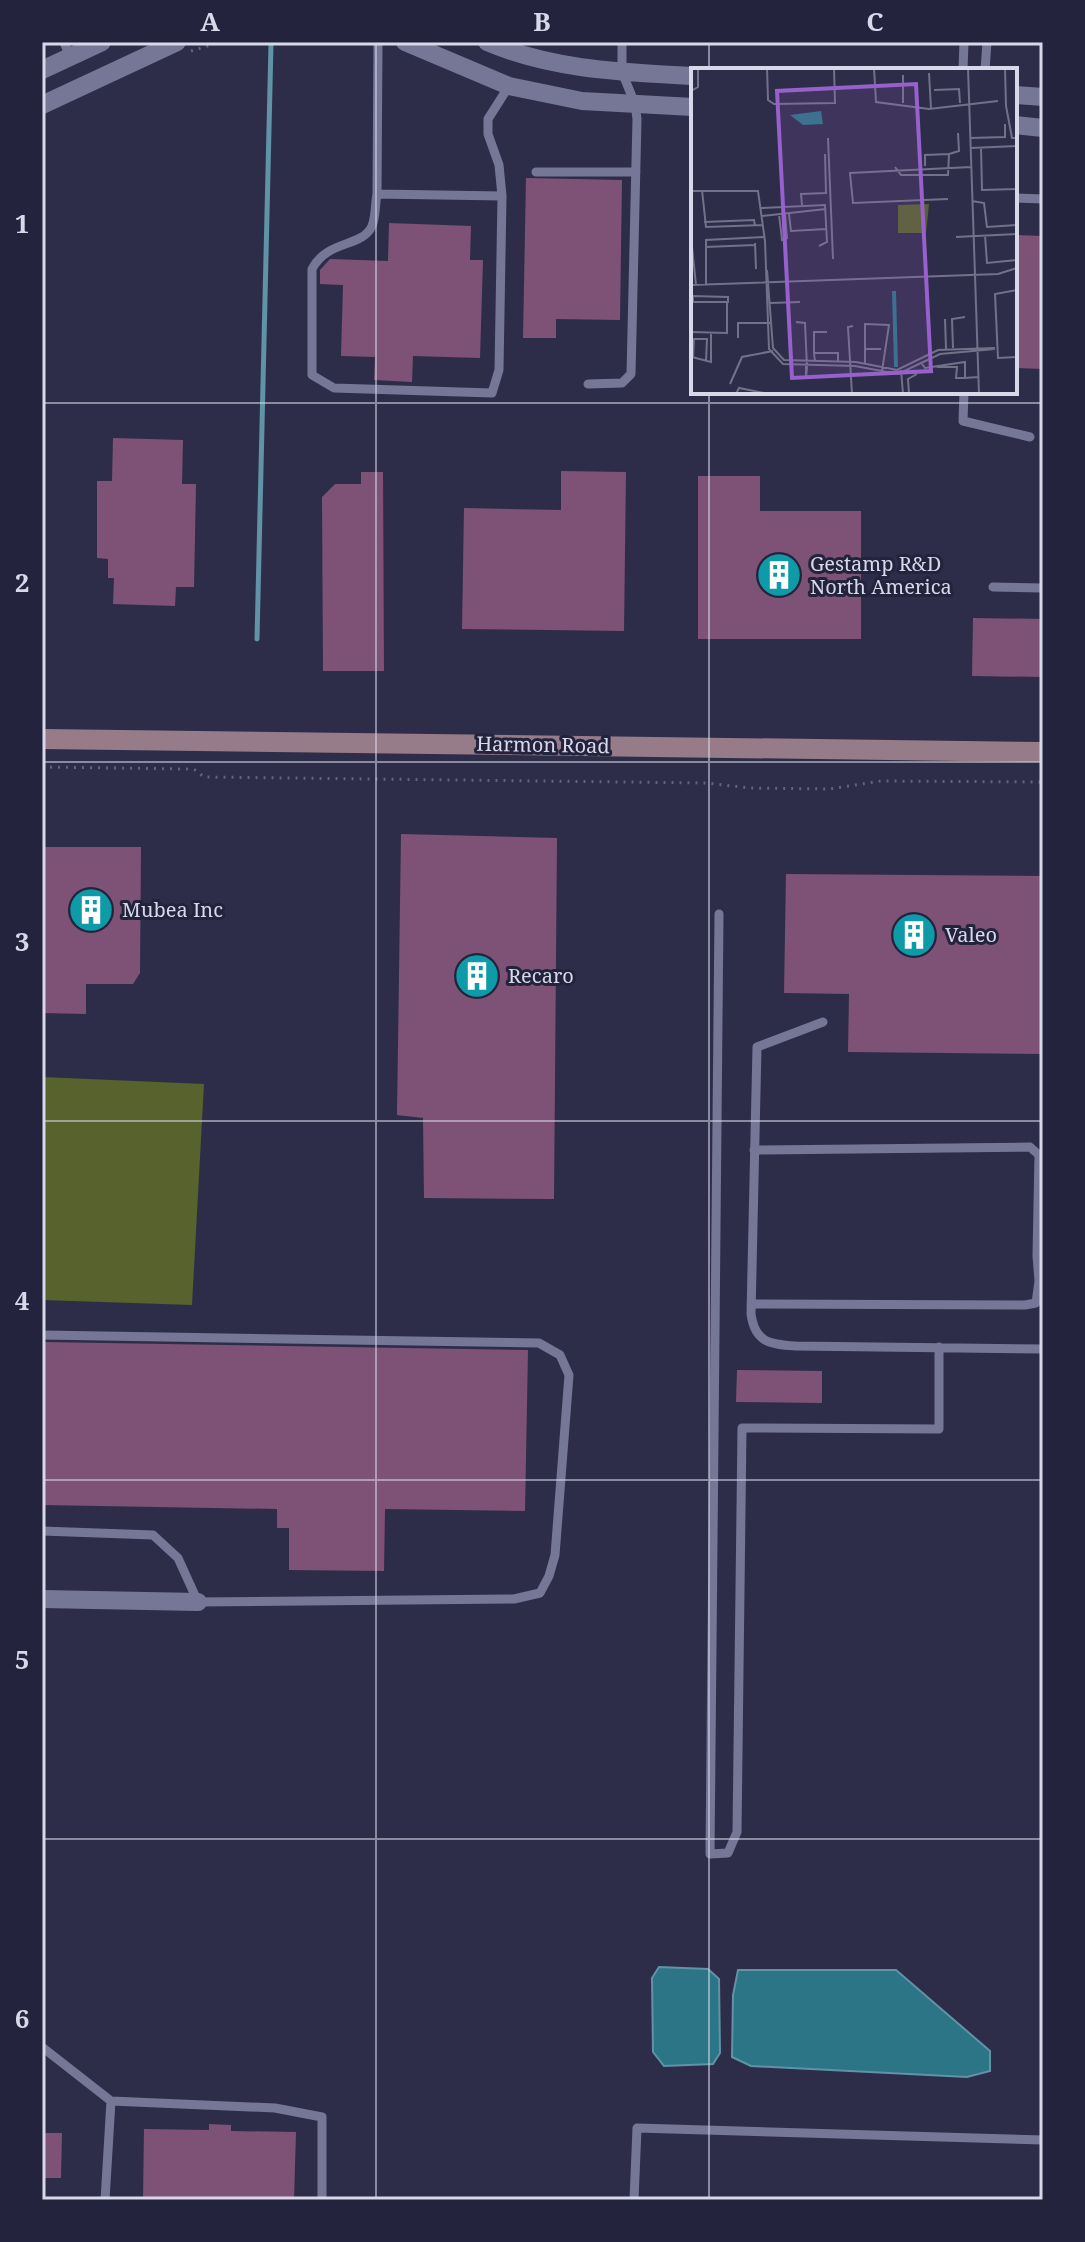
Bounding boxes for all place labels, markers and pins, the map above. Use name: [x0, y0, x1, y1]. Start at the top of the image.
place label: Gestamp R&D North America: [810, 550, 952, 600]
building icon: Gestamp R&D North America: [755, 551, 803, 599]
building icon: Mubea Inc: [67, 886, 115, 934]
place label: Mubea Inc: [122, 896, 223, 923]
building icon: Valeo: [890, 911, 938, 959]
place label: Valeo: [945, 921, 997, 948]
building icon: Recaro: [453, 952, 501, 1000]
place label: Recaro: [508, 962, 574, 989]

